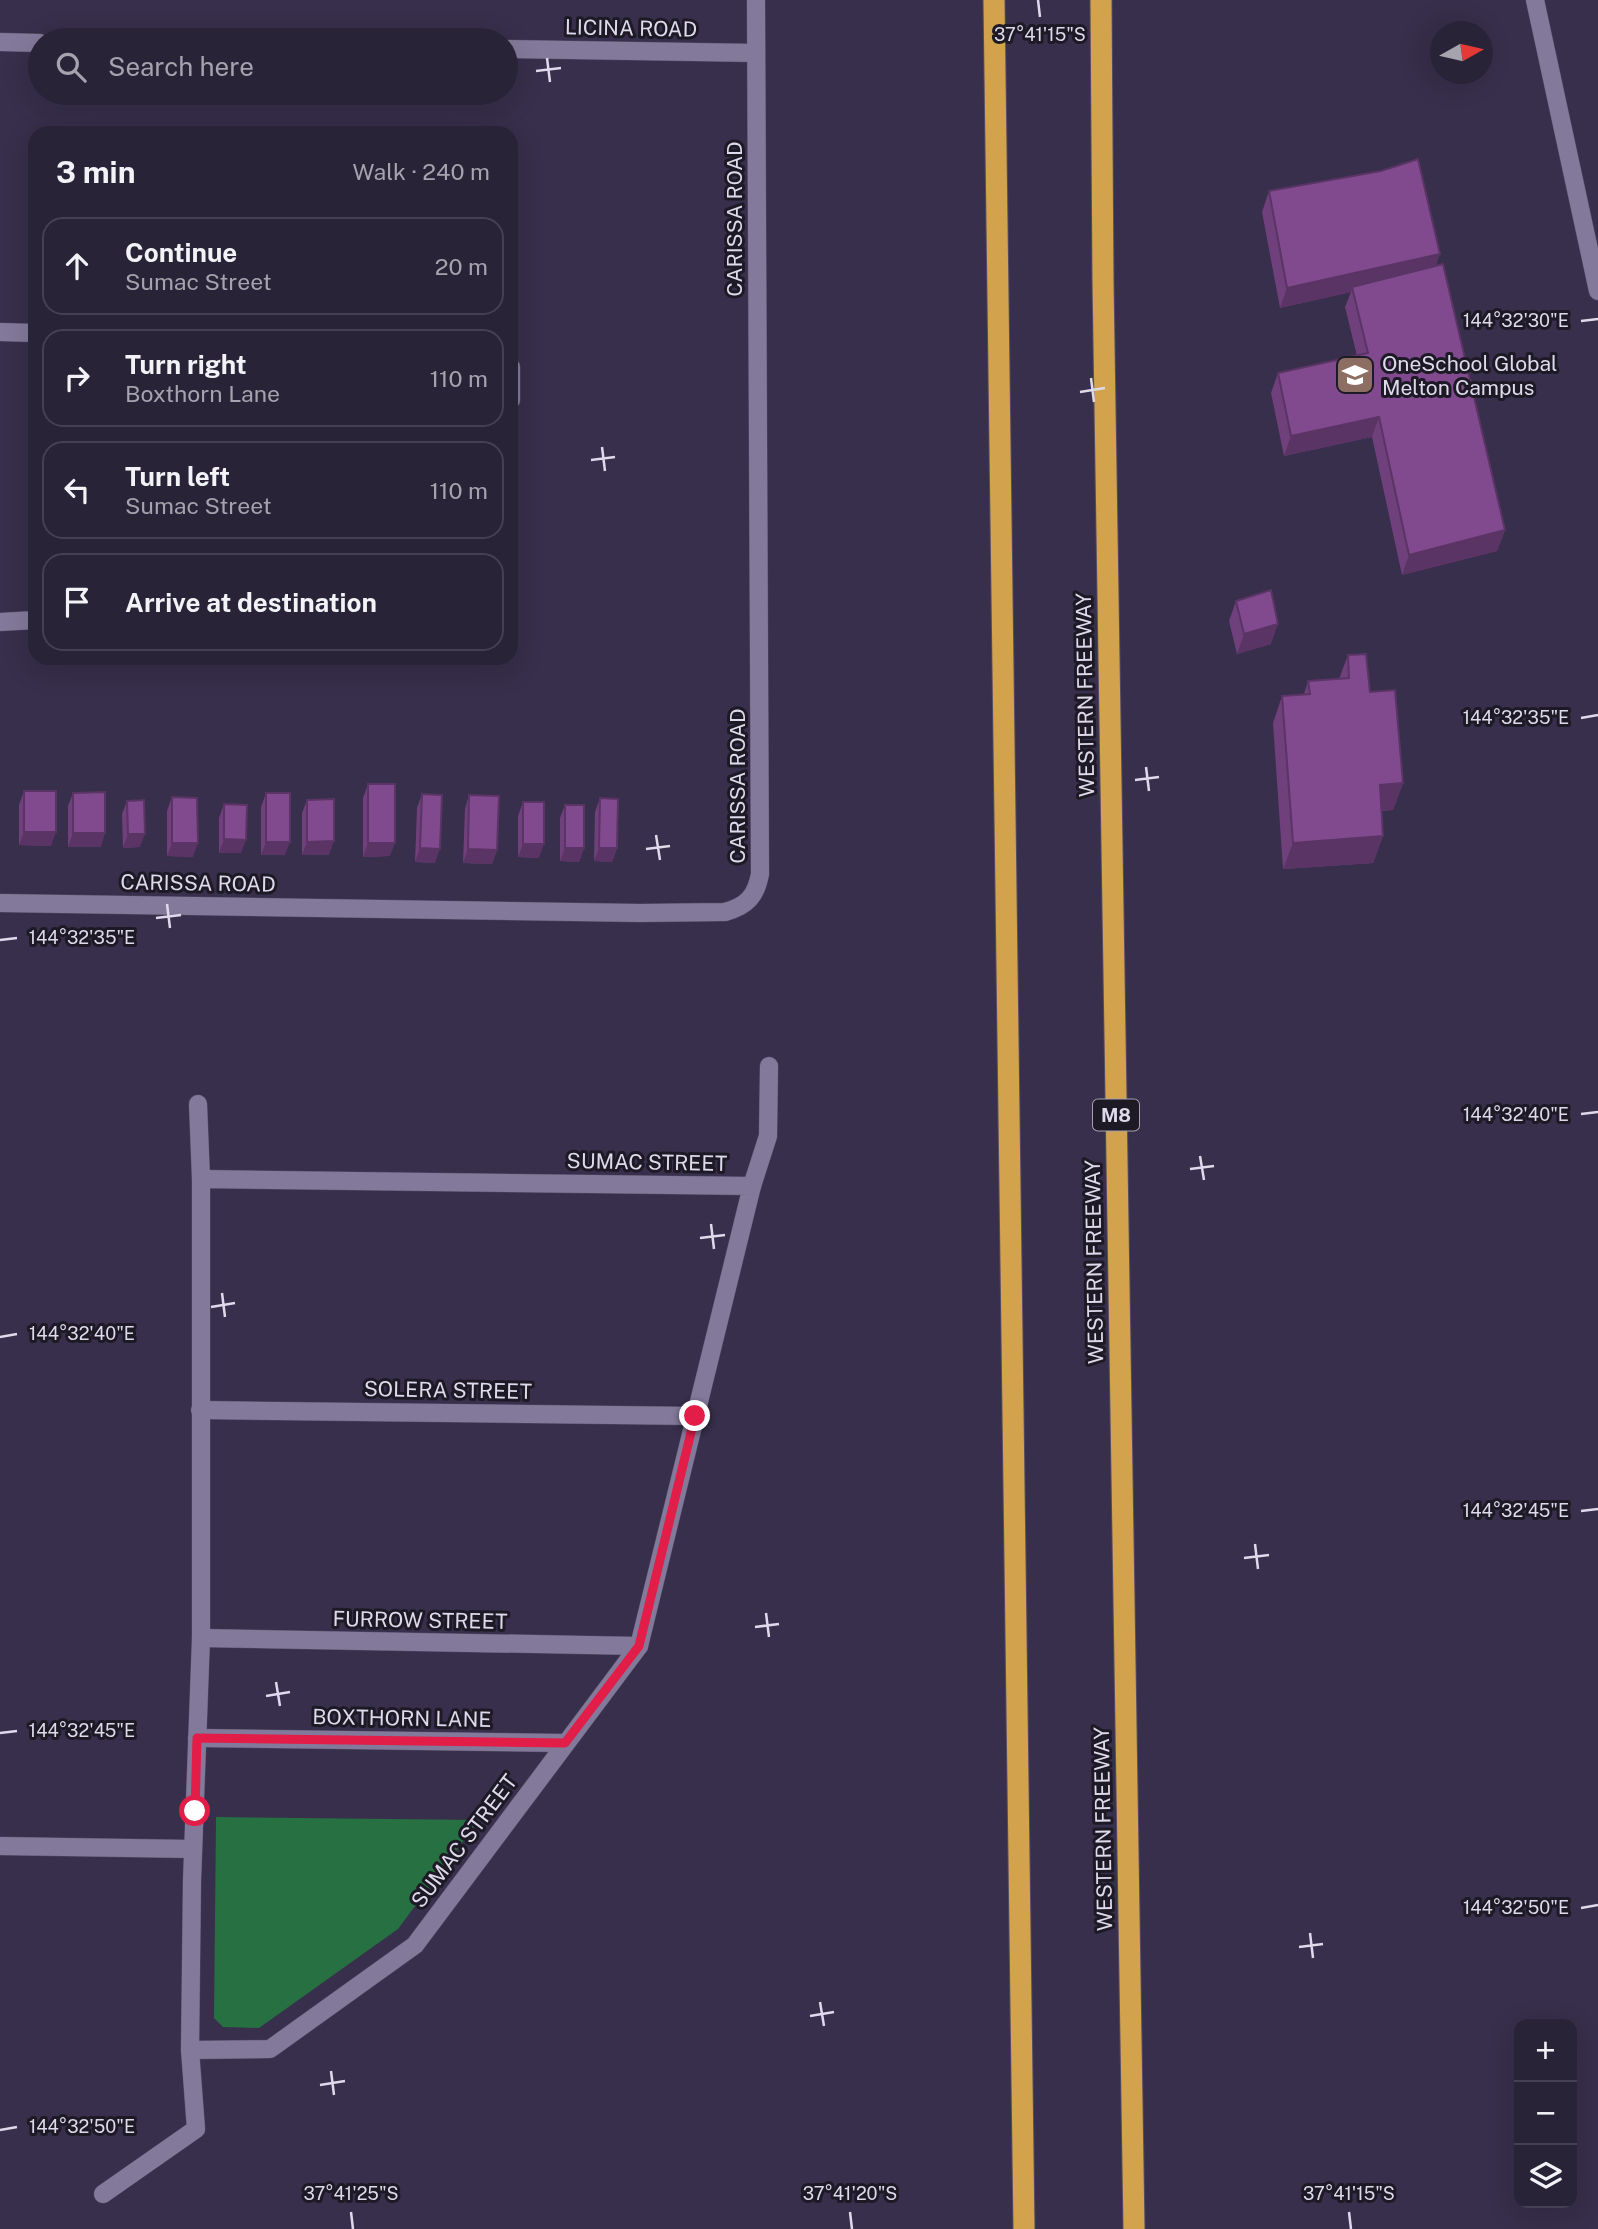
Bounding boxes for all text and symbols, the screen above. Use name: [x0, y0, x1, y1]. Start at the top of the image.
street label: LICINA ROAD: [565, 14, 697, 42]
north arrow: [1430, 21, 1493, 84]
text: 37°41'15"S: [994, 24, 1086, 45]
search box: [28, 28, 518, 105]
icon: search: [52, 48, 90, 86]
text: Search here: [108, 51, 254, 82]
street label: CARISSA ROAD: [722, 141, 747, 297]
text: 3 min: [56, 154, 135, 190]
text: Walk · 240 m: [353, 158, 490, 185]
text: Continue: [125, 237, 237, 268]
icon: ahead: [58, 247, 96, 285]
text: 20 m: [435, 253, 488, 280]
text: Sumac Street: [125, 268, 272, 295]
text: 144°32'30"E: [1463, 310, 1569, 331]
text: Turn right: [125, 349, 247, 380]
place label: OneSchool Global Melton Campus: [1382, 351, 1557, 400]
school or university icon: OneSchool Global Melton Campus: [1334, 354, 1376, 396]
icon: right: [58, 359, 96, 397]
text: 110 m: [430, 365, 488, 392]
text: Boxthorn Lane: [125, 380, 280, 407]
text: Turn left: [125, 461, 230, 492]
icon: left: [58, 471, 96, 509]
text: 110 m: [430, 477, 488, 504]
text: Sumac Street: [125, 492, 272, 519]
icon: arrive: [58, 583, 96, 621]
text: Arrive at destination: [125, 587, 377, 618]
street label: WESTERN FREEWAY: [1071, 592, 1099, 797]
text: 144°32'35"E: [1463, 707, 1569, 728]
street label: CARISSA ROAD: [725, 708, 750, 864]
street label: CARISSA ROAD: [120, 869, 276, 897]
text: 144°32'35"E: [29, 927, 135, 948]
road number: M8: [1093, 1100, 1139, 1130]
text: 144°32'40"E: [1463, 1104, 1569, 1125]
street label: SUMAC STREET: [567, 1148, 727, 1176]
street label: WESTERN FREEWAY: [1080, 1159, 1108, 1364]
text: 144°32'40"E: [29, 1323, 135, 1344]
street label: SOLERA STREET: [364, 1376, 532, 1404]
route end: [679, 1400, 710, 1431]
text: 144°32'45"E: [1463, 1500, 1569, 1521]
street label: FURROW STREET: [332, 1606, 508, 1634]
street label: BOXTHORN LANE: [312, 1704, 492, 1732]
text: 144°32'45"E: [29, 1720, 135, 1741]
street label: WESTERN FREEWAY: [1089, 1726, 1117, 1931]
street label: SUMAC STREET: [406, 1769, 522, 1913]
route start: [179, 1795, 210, 1826]
text: 144°32'50"E: [1463, 1897, 1569, 1918]
map controls: [1514, 2019, 1577, 2208]
button: +: [1514, 2019, 1577, 2082]
button: −: [1514, 2082, 1577, 2145]
text: 144°32'50"E: [29, 2116, 135, 2137]
button: layers: [1514, 2145, 1577, 2208]
text: 37°41'25"S: [303, 2183, 399, 2204]
text: 37°41'20"S: [803, 2183, 897, 2204]
text: 37°41'15"S: [1303, 2183, 1395, 2204]

